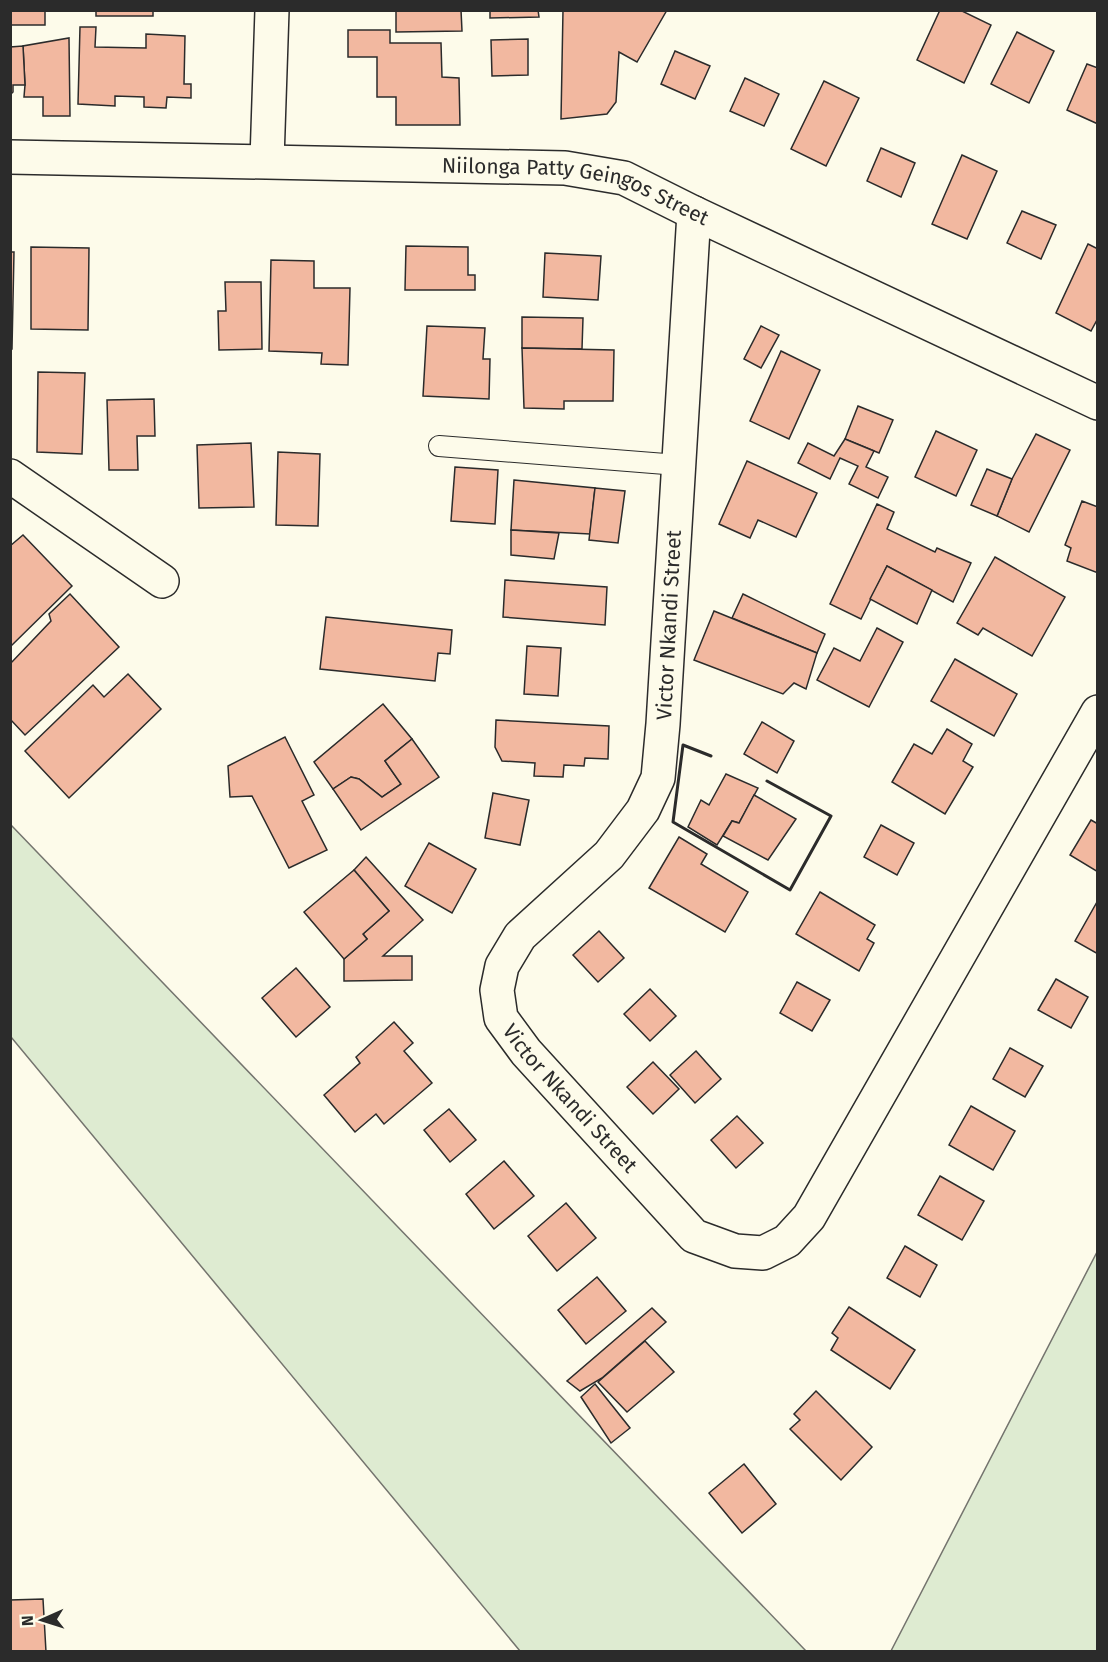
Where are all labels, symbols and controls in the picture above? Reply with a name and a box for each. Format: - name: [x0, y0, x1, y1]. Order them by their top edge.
- street label: Niilonga Patty Geingos Street: [442, 153, 713, 231]
- street label: Victor Nkandi Street: [651, 529, 687, 721]
- street label: Victor Nkandi Street: [497, 1019, 643, 1179]
- north arrow: [12, 1590, 72, 1650]
- text: N: [18, 1615, 37, 1627]

